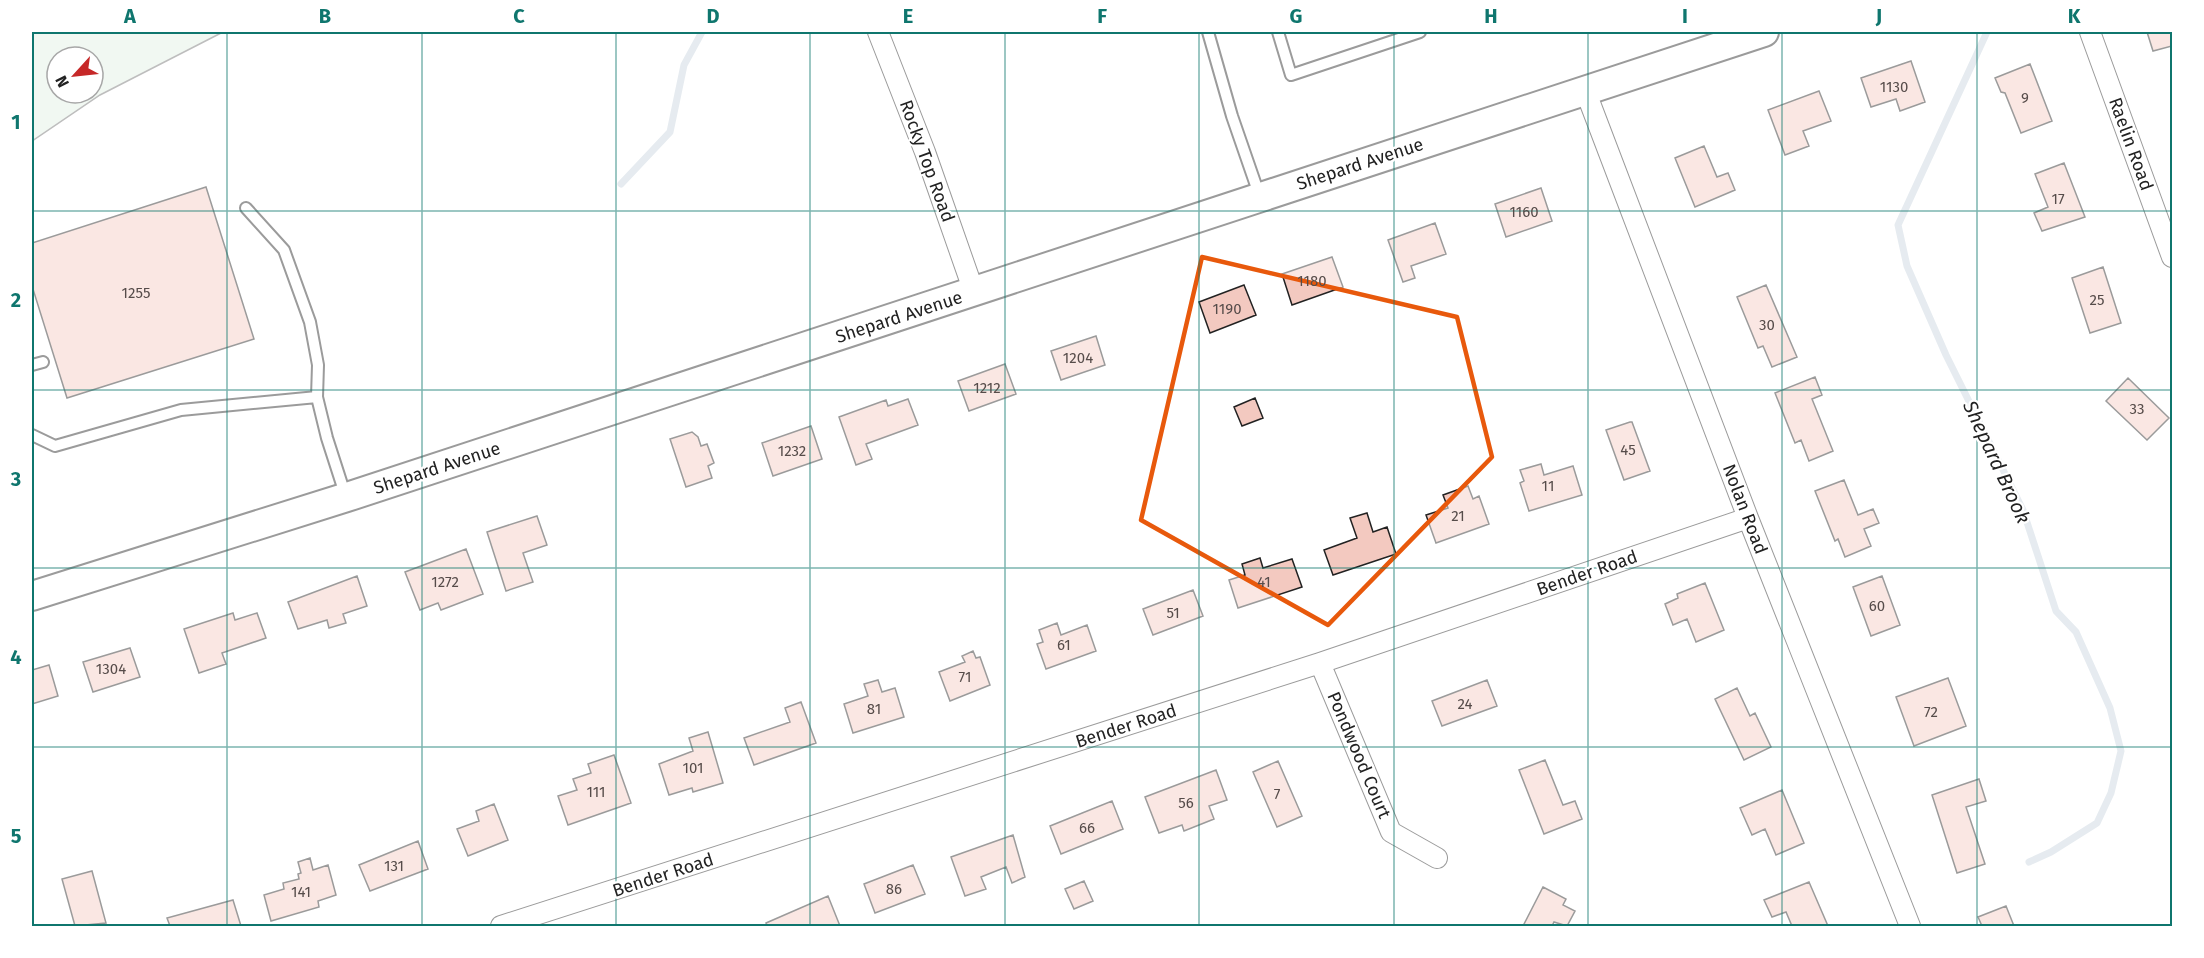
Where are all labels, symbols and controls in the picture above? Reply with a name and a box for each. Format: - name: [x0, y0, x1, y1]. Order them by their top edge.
- text: A: [123, 4, 137, 28]
- text: B: [319, 4, 331, 28]
- text: C: [513, 4, 525, 28]
- text: D: [706, 4, 720, 28]
- text: E: [903, 4, 913, 28]
- text: F: [1097, 4, 1107, 28]
- text: G: [1290, 4, 1302, 28]
- text: H: [1484, 4, 1498, 28]
- text: I: [1682, 4, 1688, 28]
- text: J: [1875, 4, 1882, 28]
- text: K: [2068, 4, 2081, 28]
- north arrow: [45, 45, 105, 105]
- text: N: [51, 73, 73, 91]
- house number: 1130: [1880, 78, 1908, 96]
- house number: 9: [2021, 89, 2029, 107]
- street label: Raelin Road: [2104, 94, 2158, 194]
- street label: Rocky Top Road: [895, 97, 959, 225]
- text: 1: [11, 110, 21, 134]
- street label: Shepard Avenue: [1294, 133, 1426, 195]
- house number: 17: [2051, 190, 2065, 208]
- house number: 1160: [1509, 203, 1539, 221]
- house number: 1180: [1297, 272, 1327, 290]
- house number: 1255: [122, 284, 150, 302]
- street label: Shepard Avenue: [833, 286, 965, 348]
- text: 2: [11, 288, 21, 312]
- house number: 25: [2090, 291, 2104, 309]
- house number: 1190: [1212, 300, 1242, 318]
- house number: 30: [1759, 316, 1775, 334]
- house number: 1204: [1063, 349, 1093, 367]
- house number: 1212: [973, 379, 1001, 397]
- water label: Shepard Brook: [1958, 396, 2036, 527]
- house number: 33: [2130, 400, 2144, 418]
- street label: Shepard Avenue: [371, 437, 503, 499]
- house number: 45: [1620, 441, 1636, 459]
- house number: 1232: [778, 442, 806, 460]
- street label: Nolan Road: [1718, 461, 1772, 557]
- text: 3: [10, 467, 21, 491]
- house number: 11: [1542, 477, 1554, 495]
- house number: 21: [1451, 507, 1465, 525]
- street label: Bender Road: [1534, 545, 1640, 601]
- house number: 1272: [431, 573, 459, 591]
- house number: 41: [1257, 573, 1271, 591]
- house number: 60: [1869, 597, 1885, 615]
- house number: 51: [1166, 604, 1180, 622]
- house number: 61: [1057, 636, 1071, 654]
- text: 4: [10, 645, 22, 669]
- house number: 1304: [96, 660, 126, 678]
- house number: 71: [959, 668, 971, 686]
- street label: Pondwood Court: [1322, 688, 1396, 822]
- house number: 24: [1457, 695, 1473, 713]
- street label: Bender Road: [1073, 699, 1179, 753]
- house number: 81: [867, 700, 881, 718]
- house number: 72: [1924, 703, 1938, 721]
- house number: 101: [683, 759, 704, 777]
- house number: 111: [586, 783, 606, 801]
- house number: 7: [1274, 785, 1281, 803]
- house number: 56: [1178, 794, 1194, 812]
- house number: 66: [1079, 819, 1095, 837]
- text: 5: [11, 824, 22, 848]
- street label: Bender Road: [610, 848, 716, 902]
- house number: 131: [384, 857, 404, 875]
- house number: 86: [886, 880, 902, 898]
- house number: 141: [291, 883, 311, 901]

